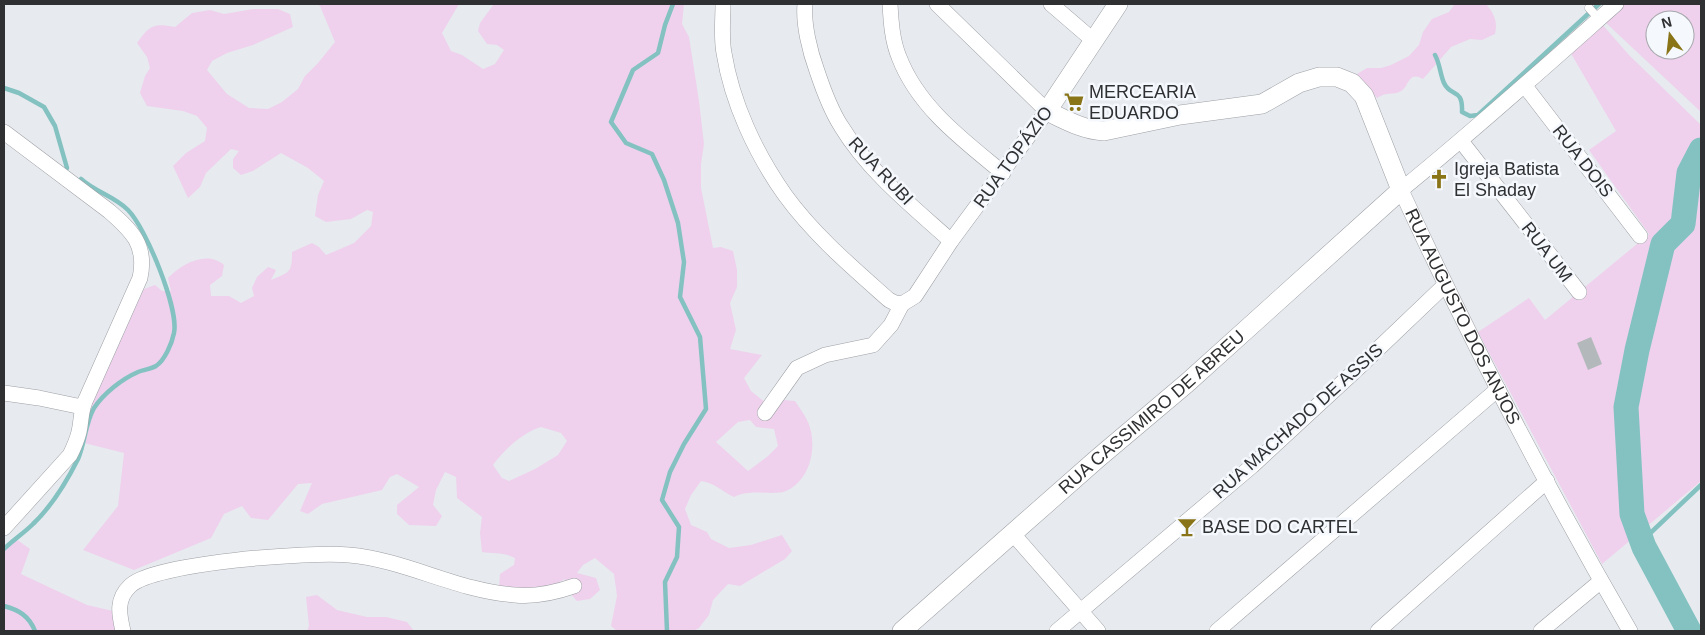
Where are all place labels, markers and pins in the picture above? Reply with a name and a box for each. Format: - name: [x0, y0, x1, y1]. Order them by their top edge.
- place label: MERCEARIA EDUARDO: [1089, 82, 1196, 123]
- supermarket icon: MERCEARIA EDUARDO: [1063, 91, 1085, 113]
- place label: Igreja Batista El Shaday: [1454, 159, 1560, 200]
- church icon: Igreja Batista El Shaday: [1428, 168, 1450, 190]
- bar icon: BASE DO CARTEL: [1176, 516, 1198, 538]
- place label: BASE DO CARTEL: [1202, 517, 1358, 537]

